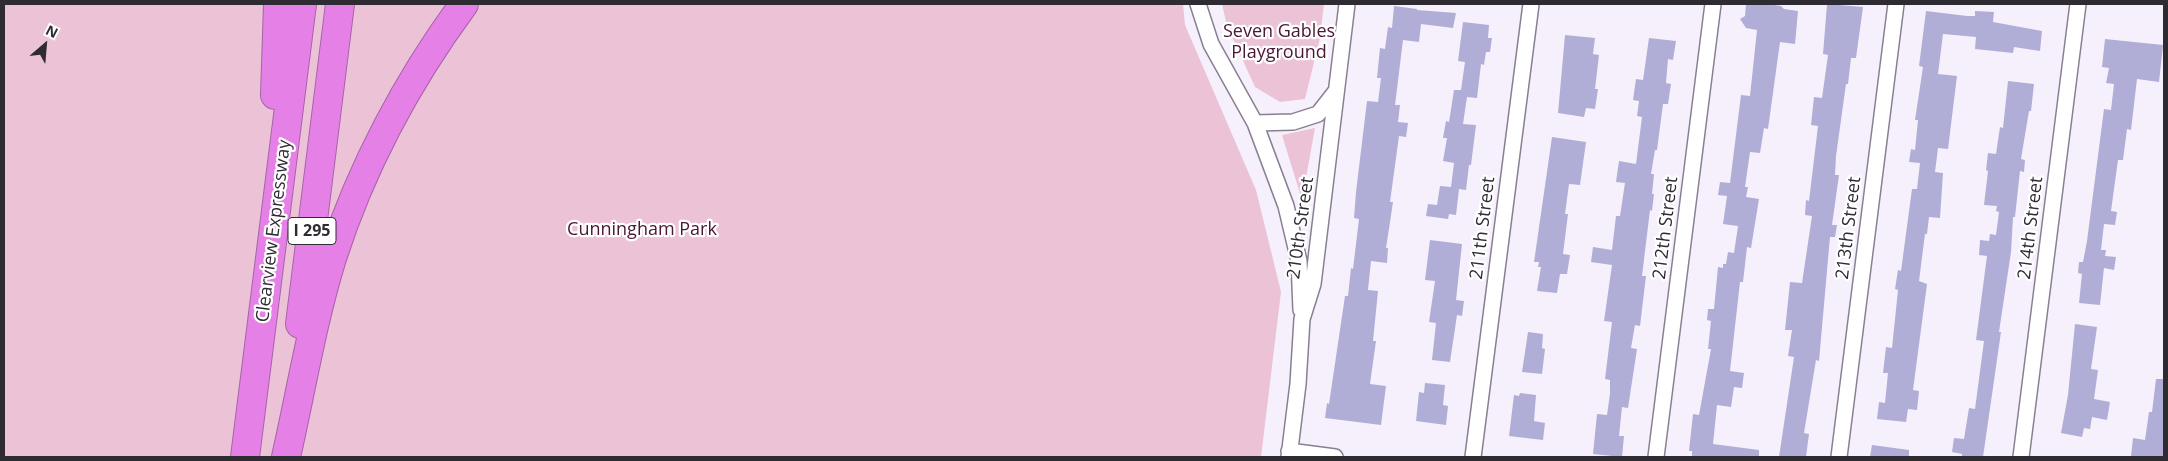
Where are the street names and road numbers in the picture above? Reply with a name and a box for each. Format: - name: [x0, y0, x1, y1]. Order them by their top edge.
- street label: Clearview Expressway: [252, 139, 296, 323]
- street label: 210th Street: [1283, 175, 1319, 281]
- street label: 211th Street: [1466, 175, 1500, 281]
- street label: 212th Street: [1649, 175, 1683, 281]
- street label: 213th Street: [1832, 175, 1866, 281]
- street label: 214th Street: [2014, 175, 2048, 281]
- road number: I 295: [288, 218, 336, 245]

